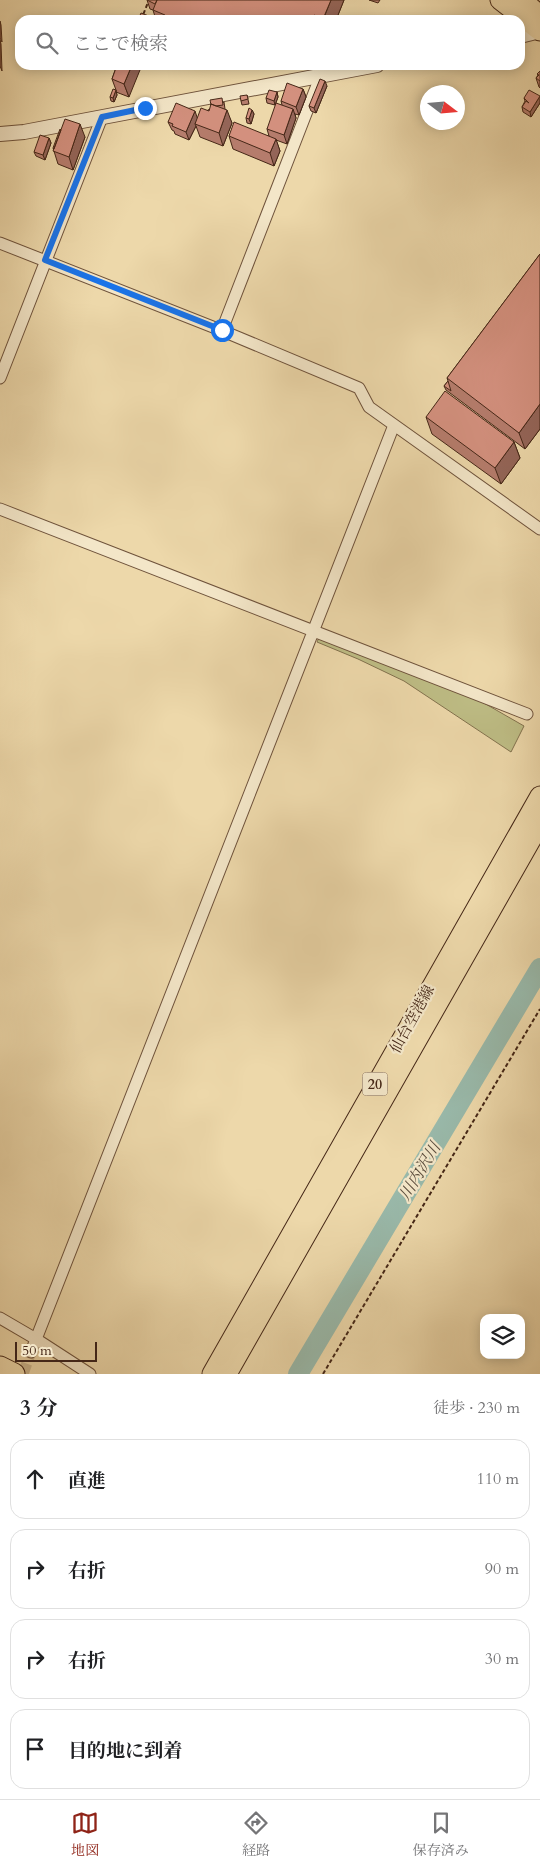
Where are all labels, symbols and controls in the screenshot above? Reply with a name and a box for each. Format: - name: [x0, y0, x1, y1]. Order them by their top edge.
- search box: [15, 15, 525, 70]
- icon: search: [33, 29, 61, 57]
- text: ここで検索: [73, 31, 168, 57]
- north arrow: [420, 85, 465, 130]
- route end: [134, 97, 157, 120]
- route start: [211, 319, 234, 342]
- street label: 仙台空港線: [385, 981, 439, 1057]
- road number: 20: [362, 1072, 388, 1096]
- water label: 川内沢川: [394, 1137, 447, 1205]
- map controls: [480, 1314, 525, 1359]
- button: layers: [480, 1314, 525, 1359]
- scale bar: [15, 1339, 98, 1362]
- text: 50 m: [22, 1341, 52, 1360]
- text: 3 分: [20, 1394, 57, 1423]
- text: 徒歩 · 230 m: [433, 1397, 520, 1419]
- icon: ahead: [21, 1465, 49, 1493]
- text: 直進: [68, 1468, 106, 1494]
- text: 110 m: [477, 1468, 519, 1490]
- icon: right: [21, 1555, 49, 1583]
- text: 右折: [68, 1558, 106, 1584]
- text: 90 m: [485, 1558, 519, 1580]
- icon: right: [21, 1645, 49, 1673]
- text: 右折: [68, 1648, 106, 1674]
- text: 30 m: [485, 1648, 519, 1670]
- icon: arrive: [21, 1735, 49, 1763]
- text: 目的地に到着: [68, 1738, 182, 1764]
- tab: 地図: [71, 1809, 99, 1860]
- tab: 経路: [242, 1809, 270, 1860]
- tab: 保存済み: [413, 1809, 469, 1860]

